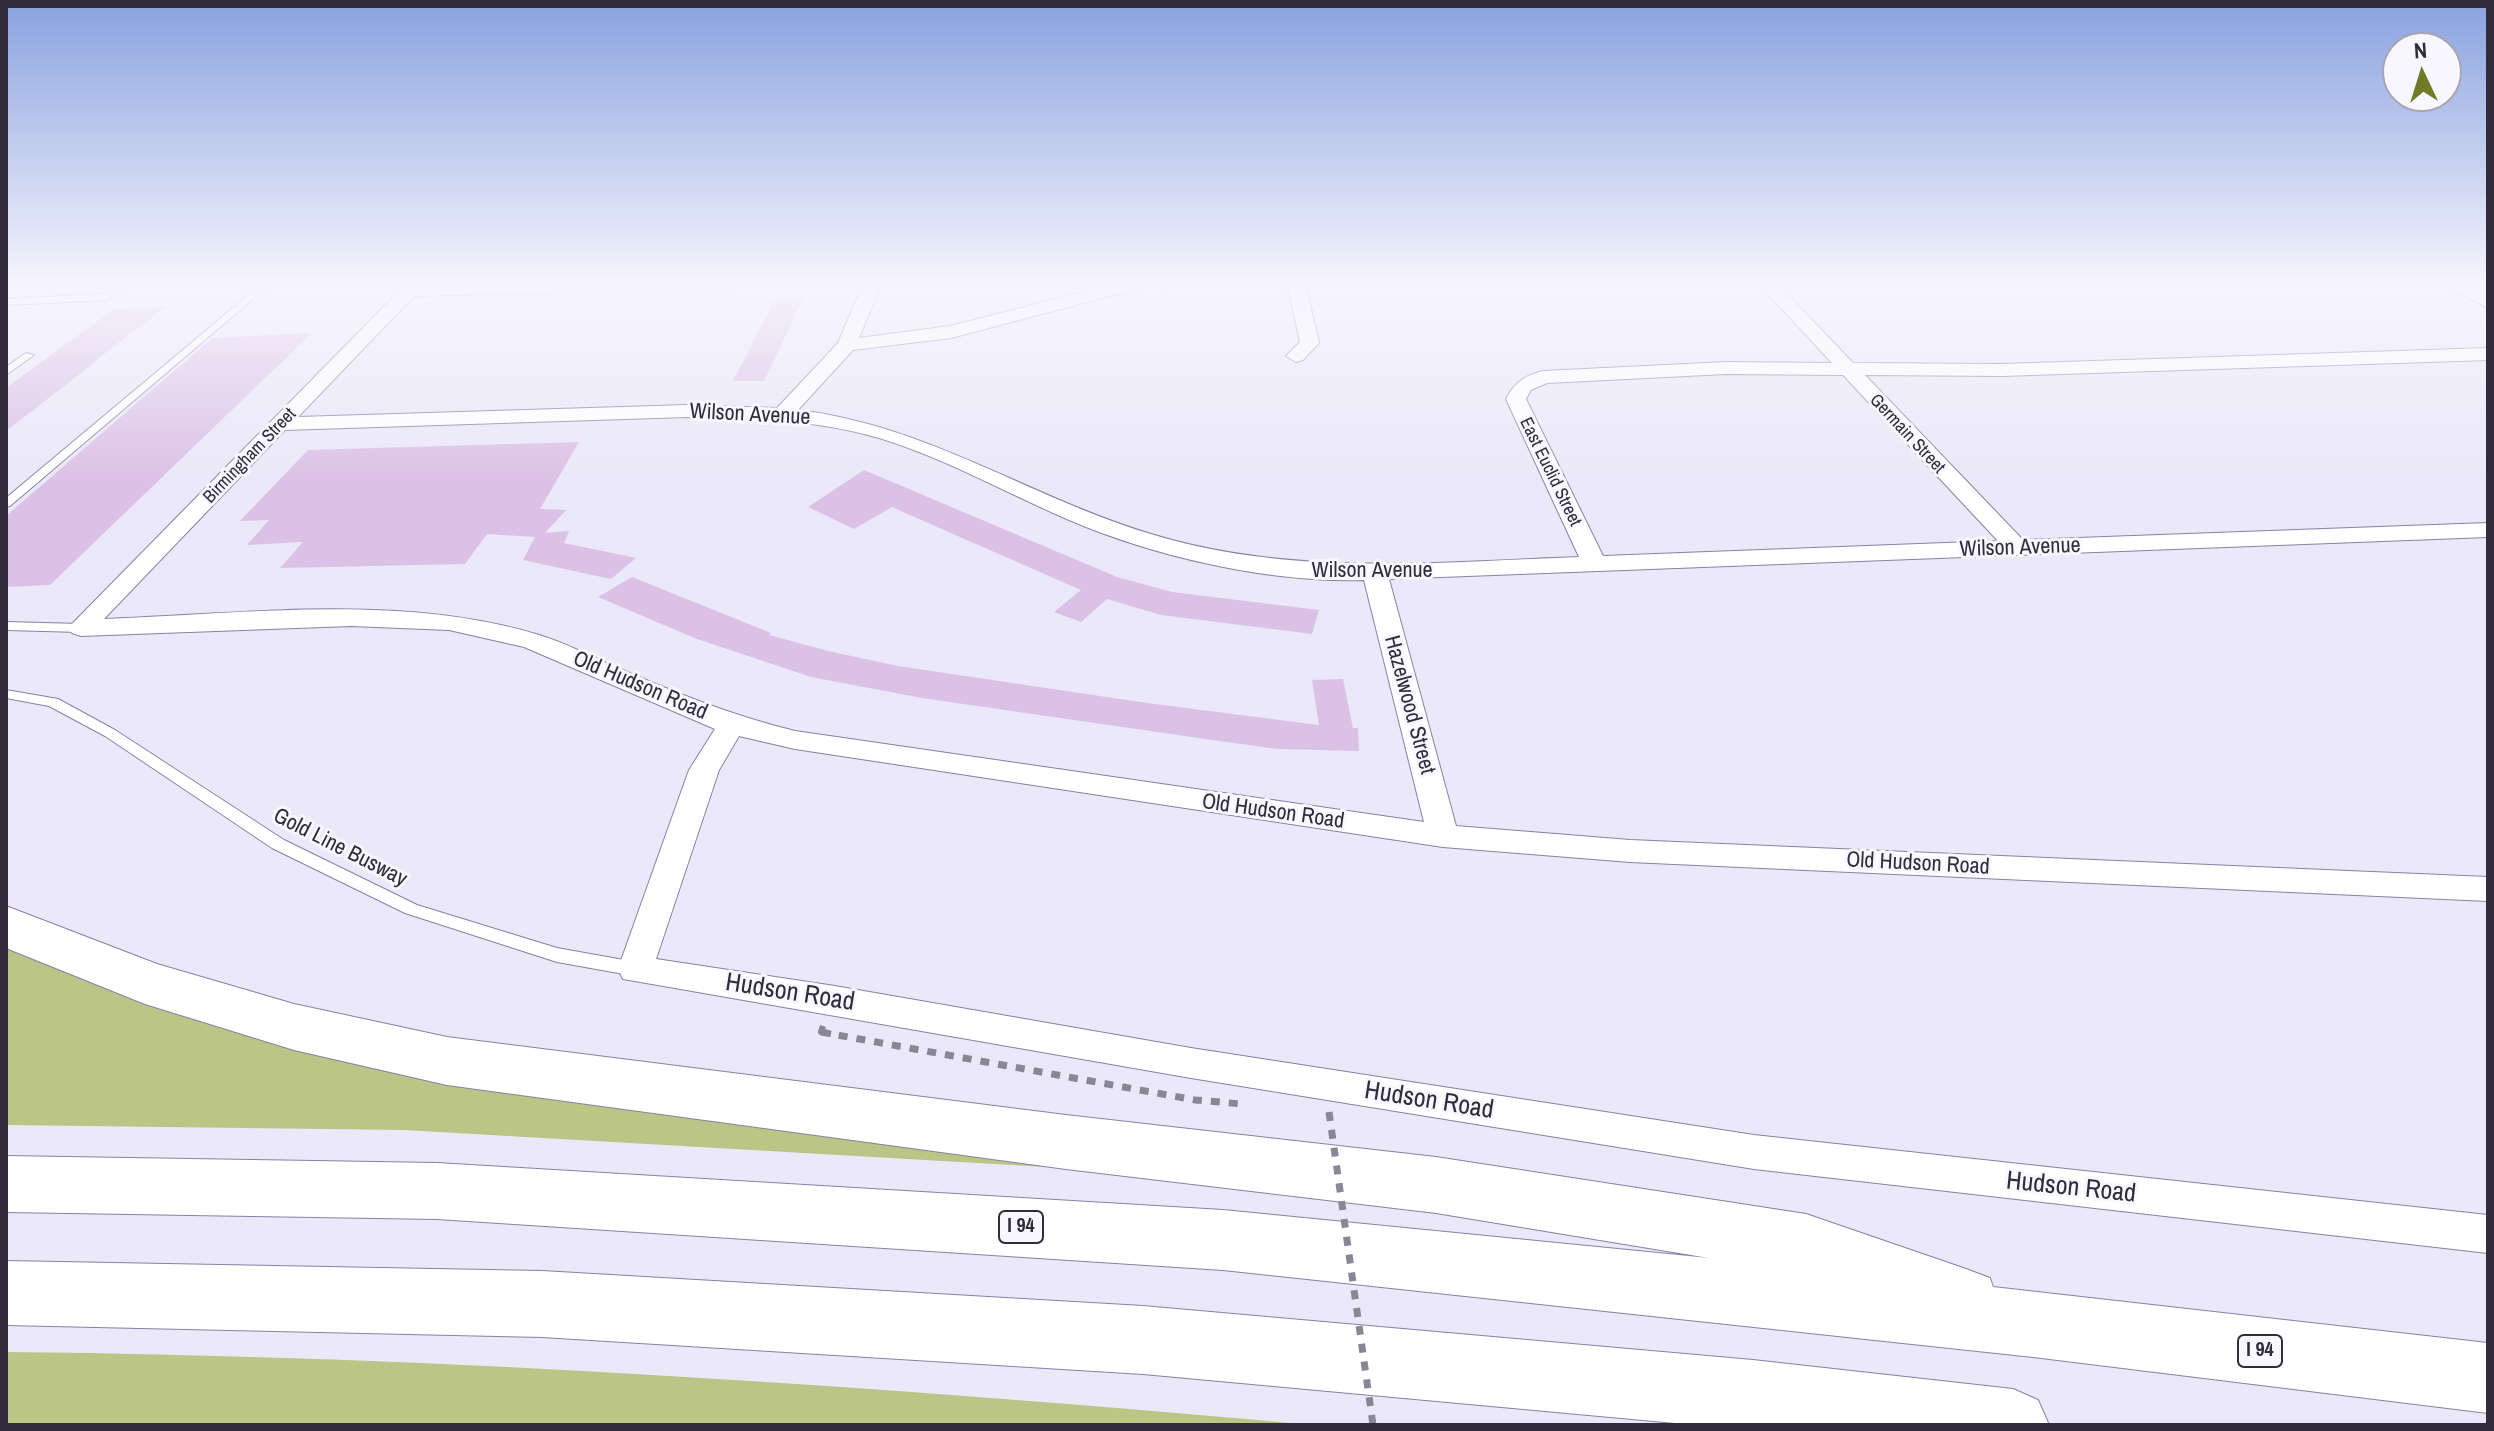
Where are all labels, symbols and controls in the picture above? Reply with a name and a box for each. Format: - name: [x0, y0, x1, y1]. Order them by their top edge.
- north arrow: [2382, 32, 2462, 112]
- text: N: [2413, 35, 2428, 65]
- street label: Germain Street: [1865, 390, 1949, 478]
- street label: Wilson Avenue: [689, 399, 811, 431]
- street label: Birmingham Street: [199, 404, 301, 508]
- street label: East Euclid Street: [1514, 414, 1586, 530]
- street label: Wilson Avenue: [1959, 533, 2081, 563]
- street label: Wilson Avenue: [1311, 558, 1433, 584]
- street label: Hazelwood Street: [1378, 633, 1440, 777]
- street label: Old Hudson Road: [569, 646, 711, 726]
- street label: Old Hudson Road: [1200, 789, 1346, 835]
- street label: Gold Line Busway: [269, 803, 411, 893]
- street label: Old Hudson Road: [1846, 847, 1990, 881]
- street label: Hudson Road: [723, 967, 857, 1019]
- street label: Hudson Road: [1362, 1075, 1496, 1127]
- street label: Hudson Road: [2005, 1166, 2137, 1210]
- road number: I 94: [999, 1211, 1043, 1243]
- road number: I 94: [2238, 1335, 2282, 1367]

